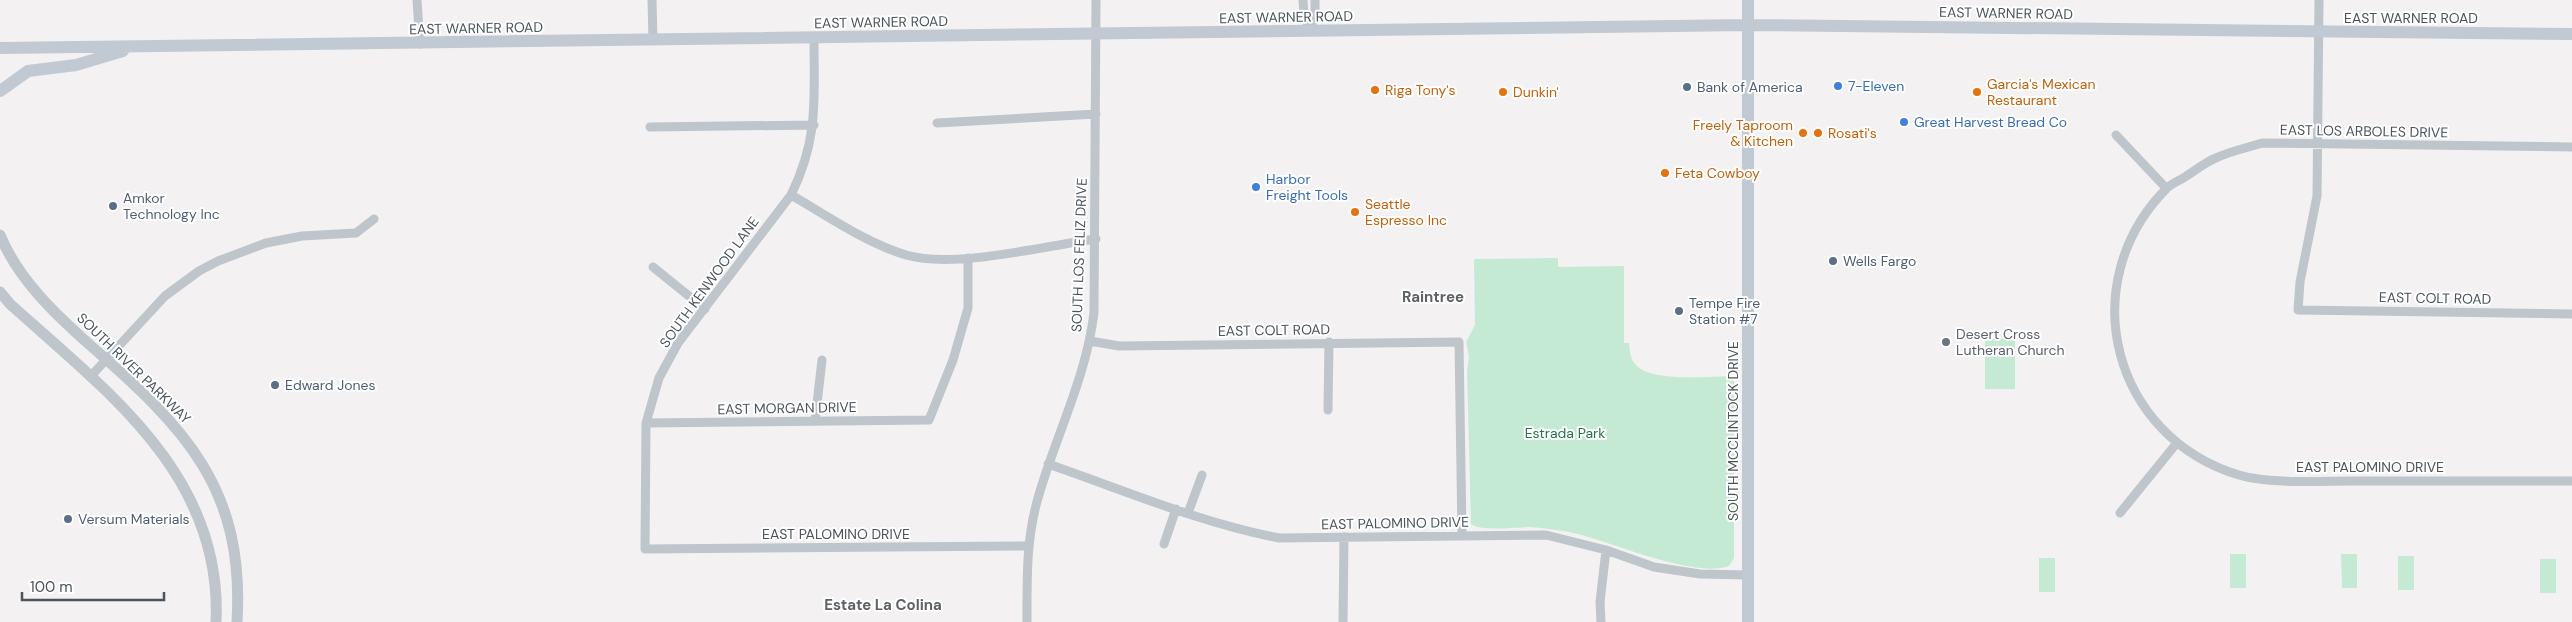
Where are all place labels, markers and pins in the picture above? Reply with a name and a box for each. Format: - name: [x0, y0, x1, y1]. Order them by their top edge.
- place label: Garcia's Mexican Restaurant: [1987, 75, 2095, 109]
- place label: 7-Eleven: [1848, 77, 1904, 95]
- place label: Bank of America: [1697, 78, 1803, 96]
- marker: 7-Eleven: [1832, 80, 1844, 92]
- place label: Riga Tony's: [1385, 81, 1456, 99]
- marker: Bank of America: [1681, 81, 1693, 93]
- place label: Dunkin': [1513, 83, 1559, 101]
- marker: Riga Tony's: [1369, 84, 1381, 96]
- marker: Dunkin': [1497, 86, 1509, 98]
- marker: Garcia's Mexican Restaurant: [1971, 86, 1983, 98]
- place label: Great Harvest Bread Co: [1914, 113, 2067, 131]
- place label: Freely Taproom & Kitchen: [1693, 116, 1793, 150]
- marker: Great Harvest Bread Co: [1898, 116, 1910, 128]
- place label: Rosati's: [1828, 124, 1877, 142]
- marker: Freely Taproom & Kitchen: [1797, 127, 1809, 139]
- marker: Rosati's: [1812, 127, 1824, 139]
- place label: Feta Cowboy: [1675, 164, 1760, 182]
- marker: Feta Cowboy: [1659, 167, 1671, 179]
- place label: Harbor Freight Tools: [1266, 170, 1348, 204]
- marker: Harbor Freight Tools: [1250, 181, 1262, 193]
- place label: Amkor Technology Inc: [123, 189, 220, 223]
- place label: Seattle Espresso Inc: [1365, 195, 1447, 229]
- marker: Amkor Technology Inc: [107, 200, 119, 212]
- marker: Seattle Espresso Inc: [1349, 206, 1361, 218]
- place label: Wells Fargo: [1843, 252, 1916, 270]
- marker: Wells Fargo: [1827, 255, 1839, 267]
- place label: Tempe Fire Station #7: [1689, 294, 1760, 328]
- marker: Tempe Fire Station #7: [1673, 305, 1685, 317]
- place label: Desert Cross Lutheran Church: [1956, 325, 2065, 359]
- marker: Desert Cross Lutheran Church: [1940, 336, 1952, 348]
- place label: Edward Jones: [285, 376, 375, 394]
- marker: Edward Jones: [269, 379, 281, 391]
- place label: Versum Materials: [78, 510, 190, 528]
- marker: Versum Materials: [62, 513, 74, 525]

